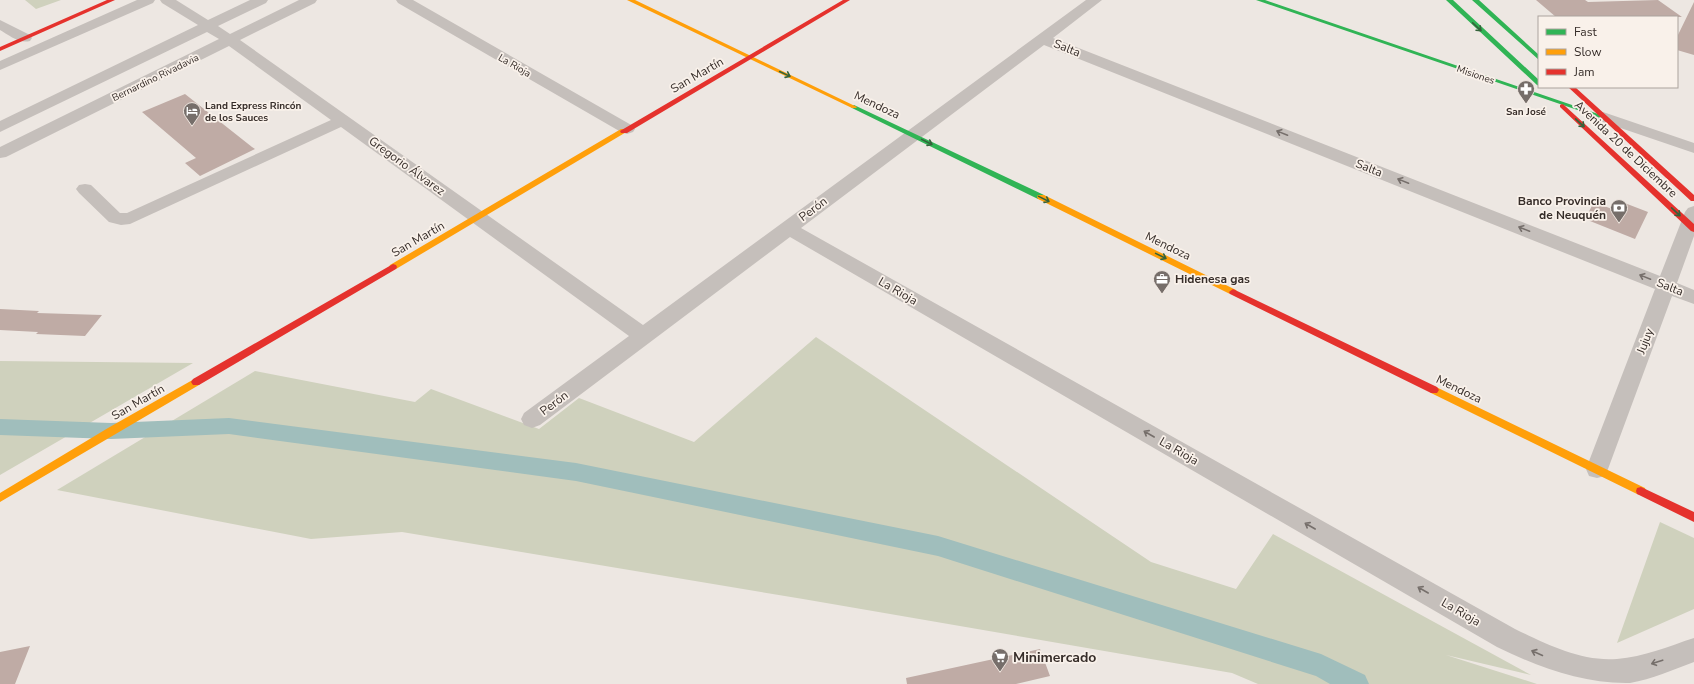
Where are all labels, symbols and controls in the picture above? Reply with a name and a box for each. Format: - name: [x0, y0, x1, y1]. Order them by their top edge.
- legend: [1538, 16, 1678, 88]
- one-way arrow: [1472, 22, 1482, 31]
- text: Fast: [1574, 24, 1597, 40]
- street label: Salta: [1051, 35, 1083, 61]
- text: Slow: [1574, 44, 1602, 60]
- street label: Bernardino Rivadavia: [110, 51, 201, 105]
- street label: La Rioja: [496, 51, 533, 81]
- street label: San Martín: [668, 53, 726, 97]
- street label: Misiones: [1455, 62, 1497, 88]
- text: Jam: [1573, 64, 1595, 80]
- one-way arrow: [778, 71, 790, 78]
- pharmacy icon: San José: [1516, 79, 1536, 104]
- street label: Mendoza: [851, 87, 903, 123]
- street label: Avenida 20 de Diciembre: [1571, 97, 1681, 201]
- place label: Land Express Rincón de los Sauces: [205, 99, 301, 125]
- hotel icon: Land Express Rincón de los Sauces: [182, 101, 202, 126]
- place label: San José: [1506, 105, 1547, 119]
- one-way arrow: [1575, 118, 1585, 127]
- one-way arrow: [1277, 129, 1289, 137]
- street label: Gregorio Álvarez: [366, 133, 449, 199]
- one-way arrow: [921, 139, 933, 146]
- street label: Salta: [1353, 155, 1385, 181]
- one-way arrow: [1398, 177, 1410, 185]
- street label: Perón: [796, 193, 830, 225]
- place label: Banco Provincia de Neuquén: [1518, 193, 1606, 223]
- one-way arrow: [1038, 196, 1050, 203]
- bank icon: Banco Provincia de Neuquén: [1609, 198, 1629, 223]
- one-way arrow: [1670, 207, 1680, 216]
- street label: San Martín: [389, 217, 447, 261]
- one-way arrow: [1518, 225, 1530, 233]
- street label: Mendoza: [1143, 228, 1193, 264]
- one-way arrow: [1155, 253, 1167, 260]
- office icon: Hidenesa gas: [1152, 269, 1172, 294]
- place label: Hidenesa gas: [1175, 271, 1250, 287]
- street label: La Rioja: [876, 273, 920, 309]
- one-way arrow: [1639, 273, 1651, 281]
- street label: Salta: [1654, 274, 1686, 300]
- street label: Jujuy: [1632, 325, 1657, 357]
- street label: Mendoza: [1434, 371, 1484, 407]
- street label: San Martín: [109, 380, 167, 424]
- street label: Perón: [537, 387, 571, 419]
- one-way arrow: [1143, 429, 1155, 437]
- street label: La Rioja: [1157, 433, 1201, 469]
- one-way arrow: [1305, 521, 1317, 529]
- one-way arrow: [1417, 586, 1429, 594]
- street label: La Rioja: [1439, 594, 1483, 630]
- supermarket icon: Minimercado: [990, 647, 1010, 672]
- place label: Minimercado: [1013, 648, 1096, 667]
- one-way arrow: [1532, 648, 1544, 656]
- one-way arrow: [1651, 659, 1664, 666]

